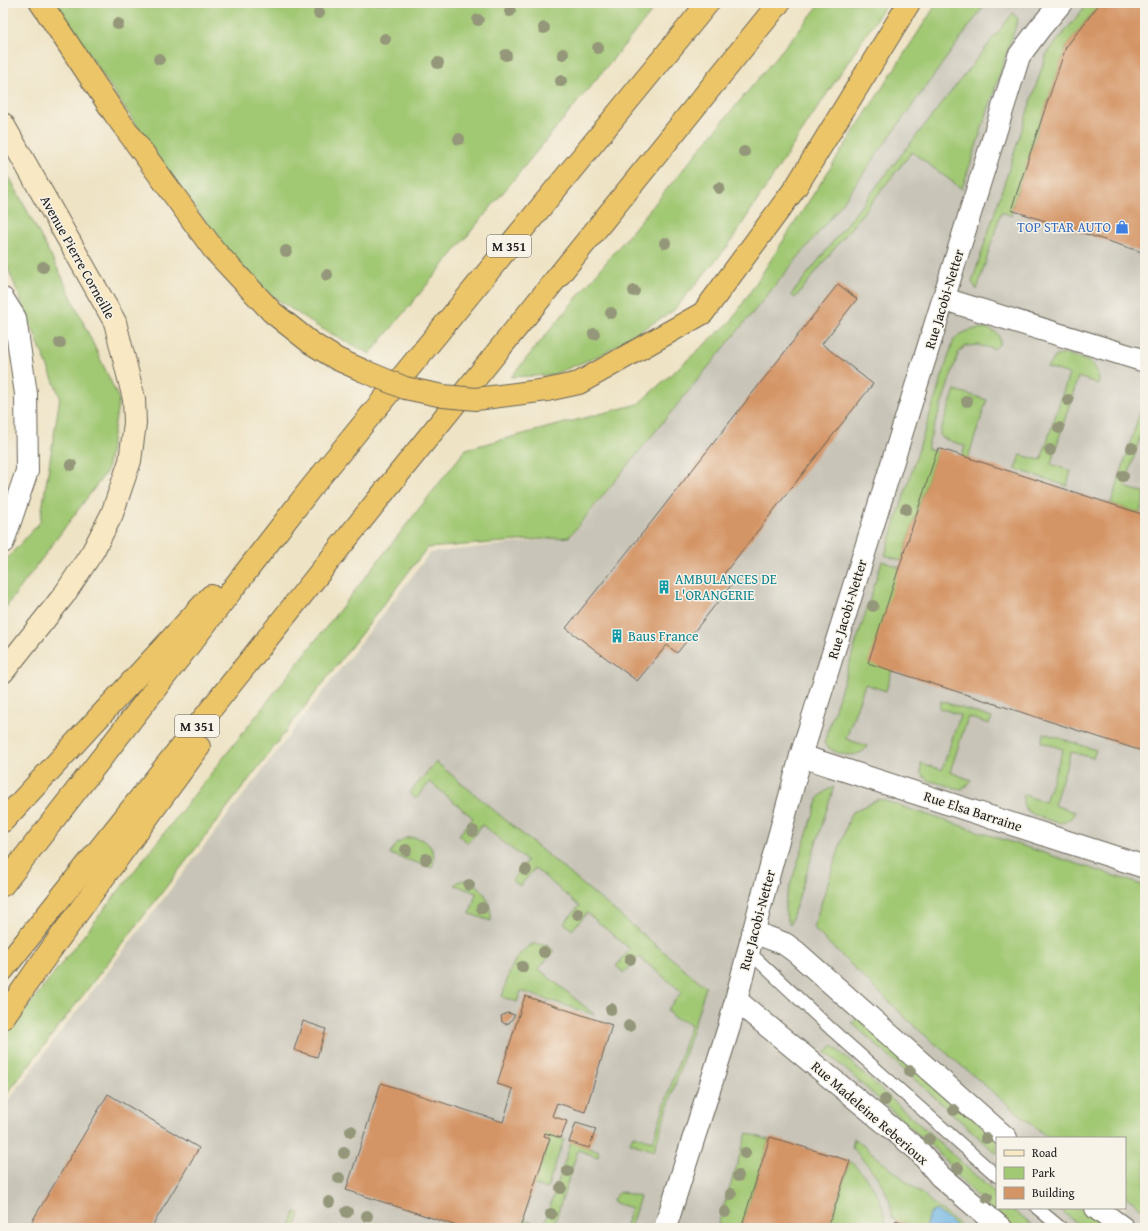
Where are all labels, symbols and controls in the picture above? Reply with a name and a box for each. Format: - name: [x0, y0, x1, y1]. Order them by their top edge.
- street label: Avenue Pierre Corneille: [36, 192, 121, 323]
- place label: TOP STAR AUTO: [1017, 217, 1111, 237]
- shop icon: TOP STAR AUTO: [1114, 219, 1130, 235]
- road number: M 351: [487, 235, 531, 257]
- street label: Rue Jacobi-Netter: [919, 246, 969, 351]
- street label: Rue Jacobi-Netter: [822, 556, 872, 661]
- place label: AMBULANCES DE L'ORANGERIE: [675, 569, 777, 605]
- building icon: AMBULANCES DE L'ORANGERIE: [656, 579, 672, 595]
- place label: Baus France: [628, 626, 699, 646]
- building icon: Baus France: [609, 628, 625, 644]
- road number: M 351: [175, 715, 219, 737]
- street label: Rue Elsa Barraine: [921, 786, 1025, 836]
- street label: Rue Jacobi-Netter: [734, 867, 780, 973]
- street label: Rue Madeleine Reberioux: [807, 1056, 934, 1170]
- legend: [996, 1137, 1126, 1209]
- text: Road: [1032, 1144, 1058, 1161]
- text: Park: [1032, 1164, 1056, 1181]
- text: Building: [1032, 1184, 1075, 1201]

